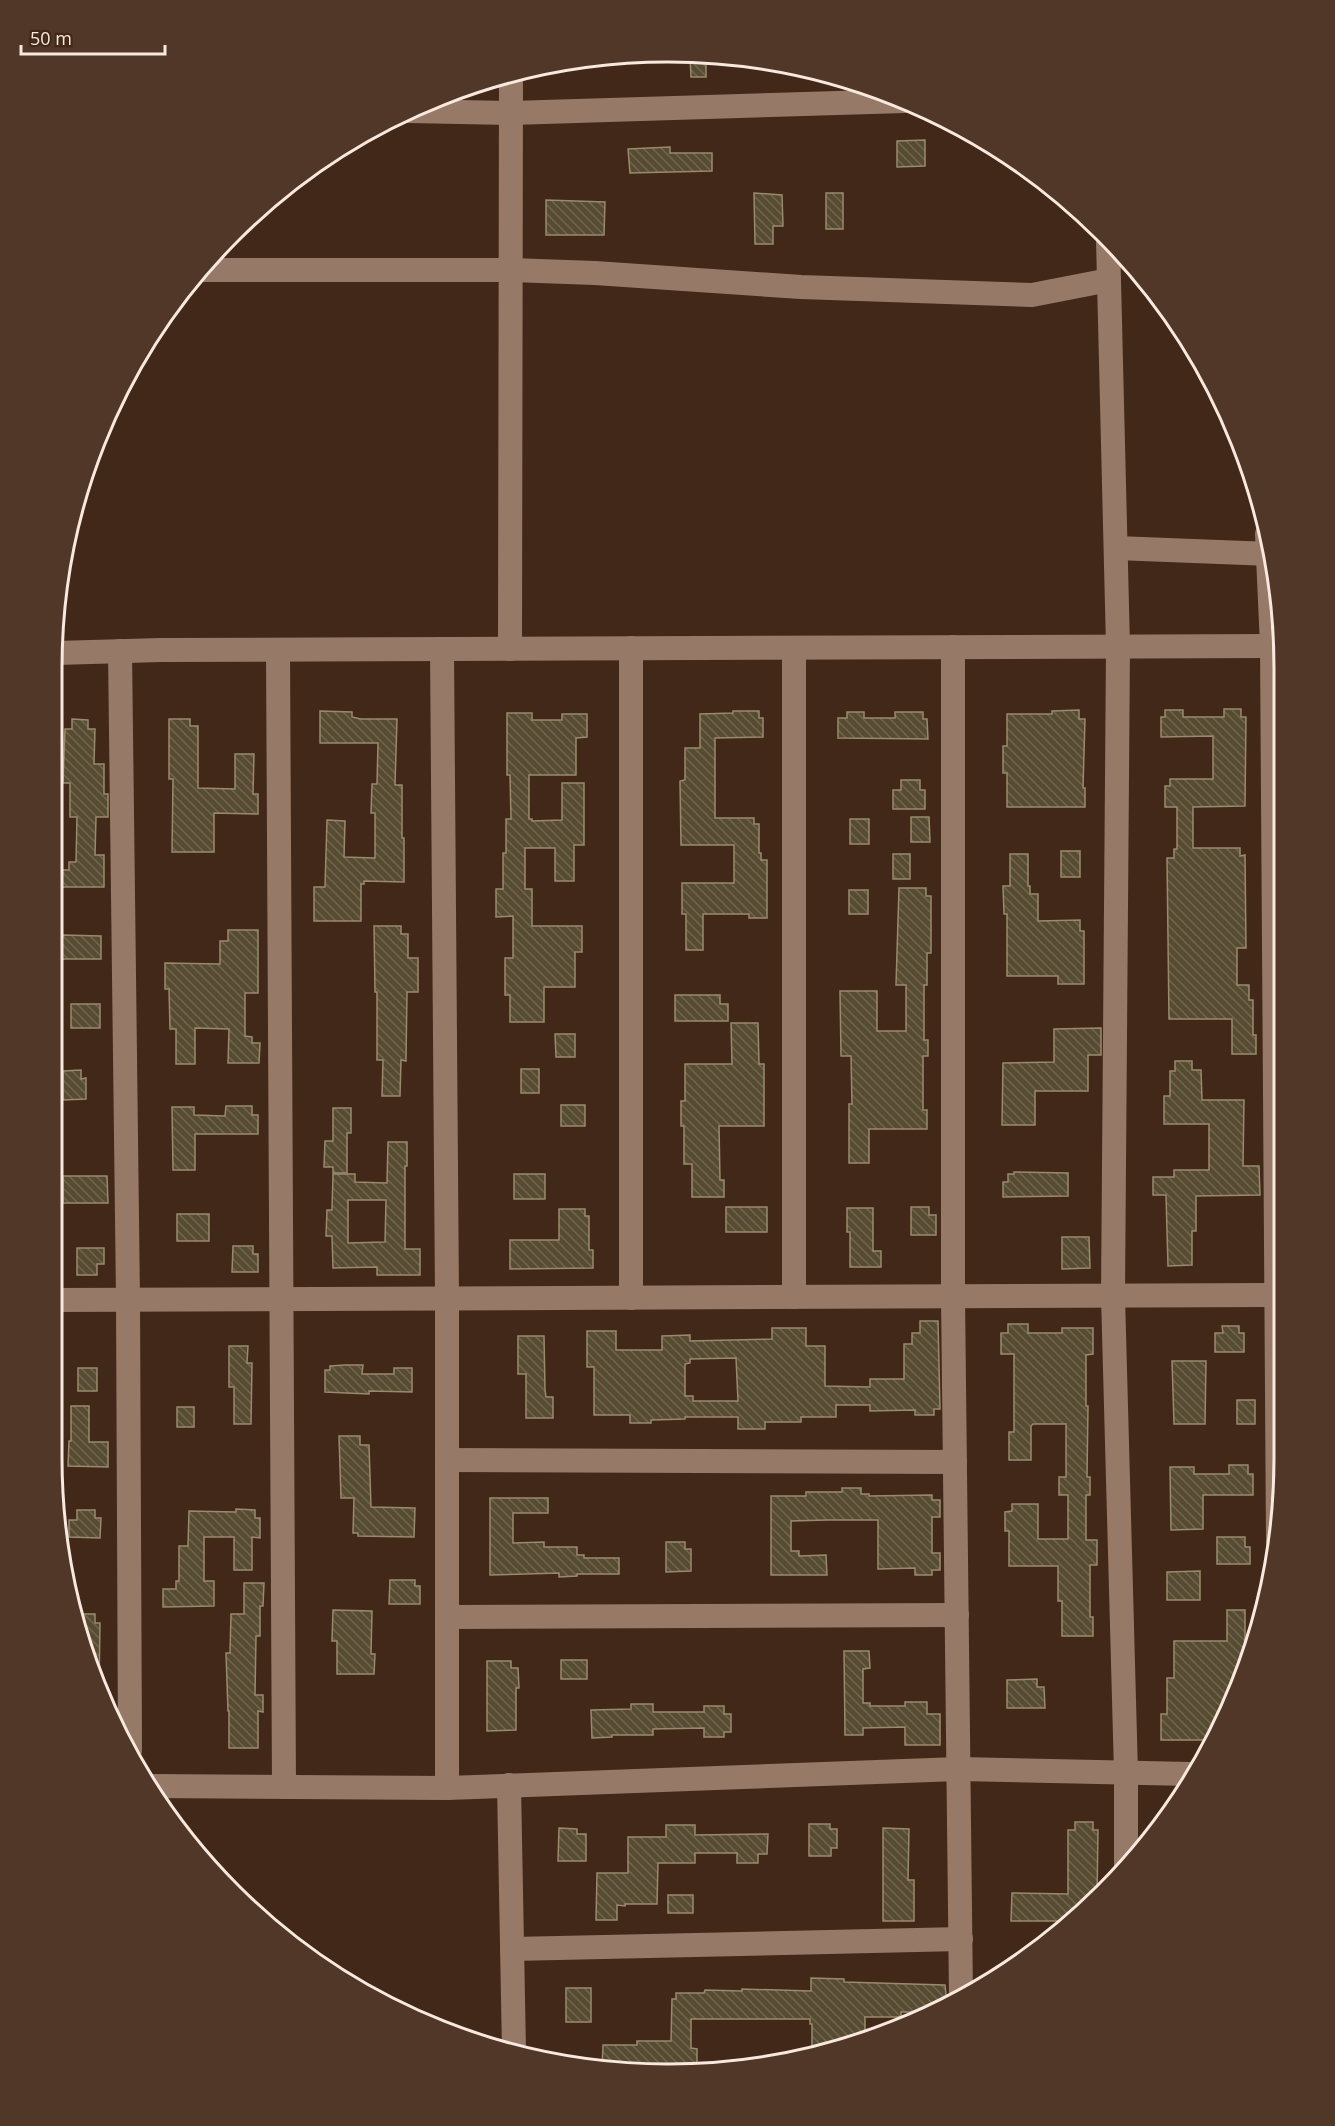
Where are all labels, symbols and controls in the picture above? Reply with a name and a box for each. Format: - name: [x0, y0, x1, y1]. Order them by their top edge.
- scale bar: [21, 18, 165, 56]
- text: 50 m: [30, 26, 72, 50]

